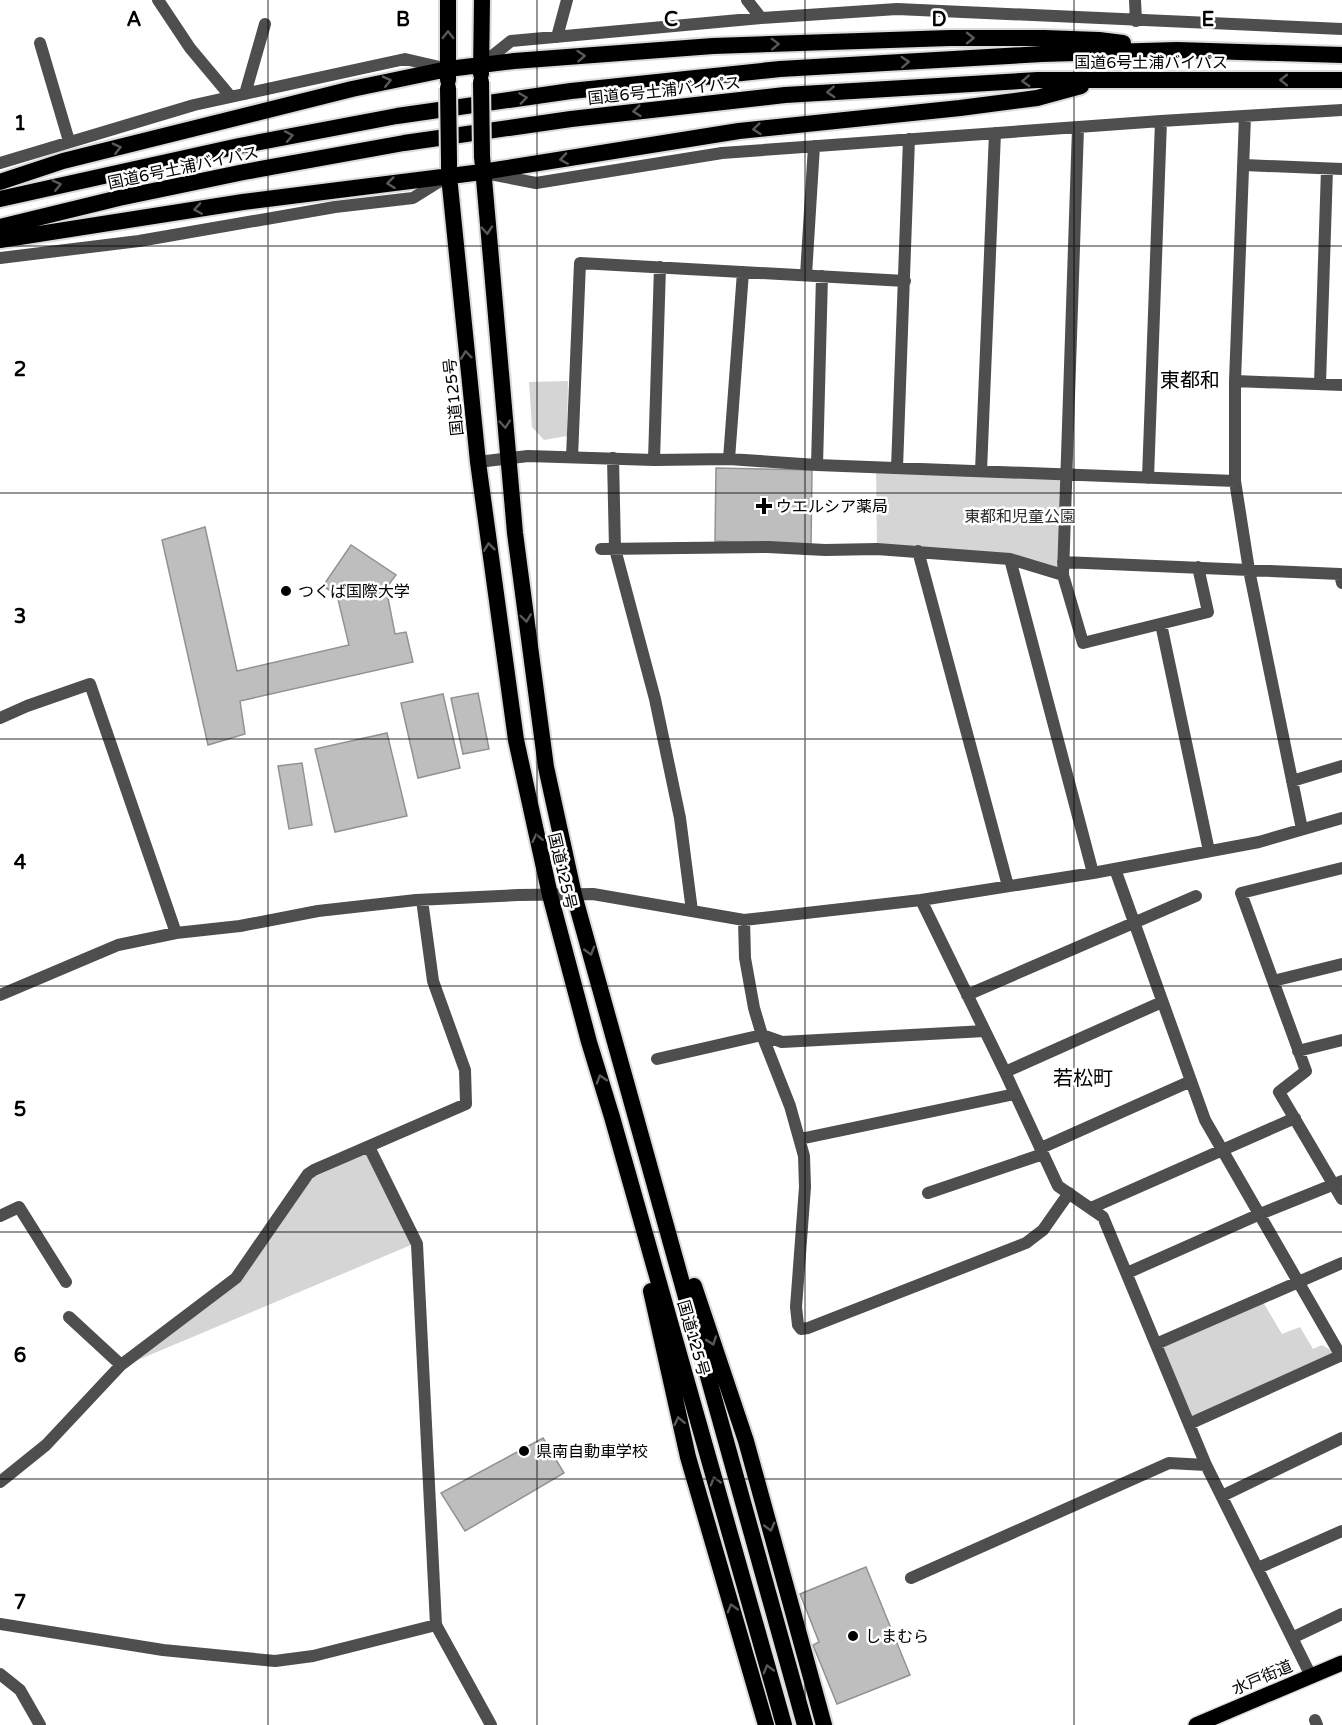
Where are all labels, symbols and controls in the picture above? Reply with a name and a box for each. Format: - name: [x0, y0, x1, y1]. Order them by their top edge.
- text: A: [127, 8, 142, 32]
- text: B: [396, 8, 410, 32]
- text: C: [664, 8, 678, 32]
- text: D: [931, 8, 947, 32]
- text: E: [1202, 8, 1215, 32]
- one-way arrow: [442, 30, 454, 39]
- one-way arrow: [966, 32, 975, 44]
- one-way arrow: [771, 38, 780, 51]
- one-way arrow: [576, 50, 585, 63]
- street label: 国道6号土浦バイパス: [1074, 53, 1228, 73]
- one-way arrow: [900, 55, 909, 68]
- street label: 国道6号土浦バイパス: [587, 73, 742, 109]
- one-way arrow: [1021, 74, 1030, 87]
- one-way arrow: [1279, 74, 1288, 86]
- one-way arrow: [382, 75, 392, 88]
- one-way arrow: [826, 86, 835, 99]
- one-way arrow: [518, 93, 527, 105]
- one-way arrow: [632, 105, 641, 117]
- text: 1: [14, 112, 26, 136]
- one-way arrow: [752, 122, 761, 135]
- one-way arrow: [283, 130, 293, 143]
- street label: 国道6号土浦バイパス: [106, 142, 260, 194]
- one-way arrow: [111, 142, 121, 155]
- one-way arrow: [560, 152, 569, 164]
- one-way arrow: [386, 177, 395, 189]
- one-way arrow: [52, 180, 62, 193]
- one-way arrow: [193, 202, 203, 215]
- one-way arrow: [480, 226, 493, 235]
- one-way arrow: [460, 350, 473, 359]
- street label: 国道125号: [440, 357, 468, 437]
- text: 2: [14, 358, 26, 382]
- district label: 東都和: [1160, 369, 1220, 393]
- one-way arrow: [498, 420, 511, 429]
- place label: ウエルシア薬局: [776, 497, 888, 517]
- marker: ウエルシア薬局: [757, 499, 771, 513]
- park label: 東都和児童公園: [964, 507, 1076, 527]
- one-way arrow: [483, 543, 496, 552]
- place label: つくば国際大学: [298, 582, 410, 602]
- marker: つくば国際大学: [279, 584, 293, 598]
- text: 3: [14, 605, 26, 629]
- one-way arrow: [519, 614, 532, 623]
- street label: 国道125号: [543, 831, 581, 912]
- one-way arrow: [531, 833, 544, 843]
- text: 4: [14, 851, 27, 875]
- one-way arrow: [583, 945, 595, 956]
- district label: 若松町: [1053, 1067, 1113, 1091]
- one-way arrow: [595, 1074, 608, 1085]
- text: 5: [14, 1098, 26, 1122]
- street label: 国道125号: [673, 1298, 713, 1379]
- one-way arrow: [705, 1335, 718, 1346]
- text: 6: [14, 1344, 26, 1368]
- one-way arrow: [674, 1416, 687, 1426]
- place label: 県南自動車学校: [536, 1442, 648, 1462]
- marker: 県南自動車学校: [517, 1444, 531, 1458]
- one-way arrow: [710, 1476, 722, 1487]
- one-way arrow: [763, 1521, 775, 1532]
- text: 7: [14, 1591, 26, 1615]
- one-way arrow: [727, 1603, 739, 1614]
- place label: しまむら: [865, 1627, 929, 1647]
- marker: しまむら: [846, 1629, 860, 1643]
- street label: 水戸街道: [1229, 1656, 1296, 1700]
- one-way arrow: [763, 1664, 776, 1674]

